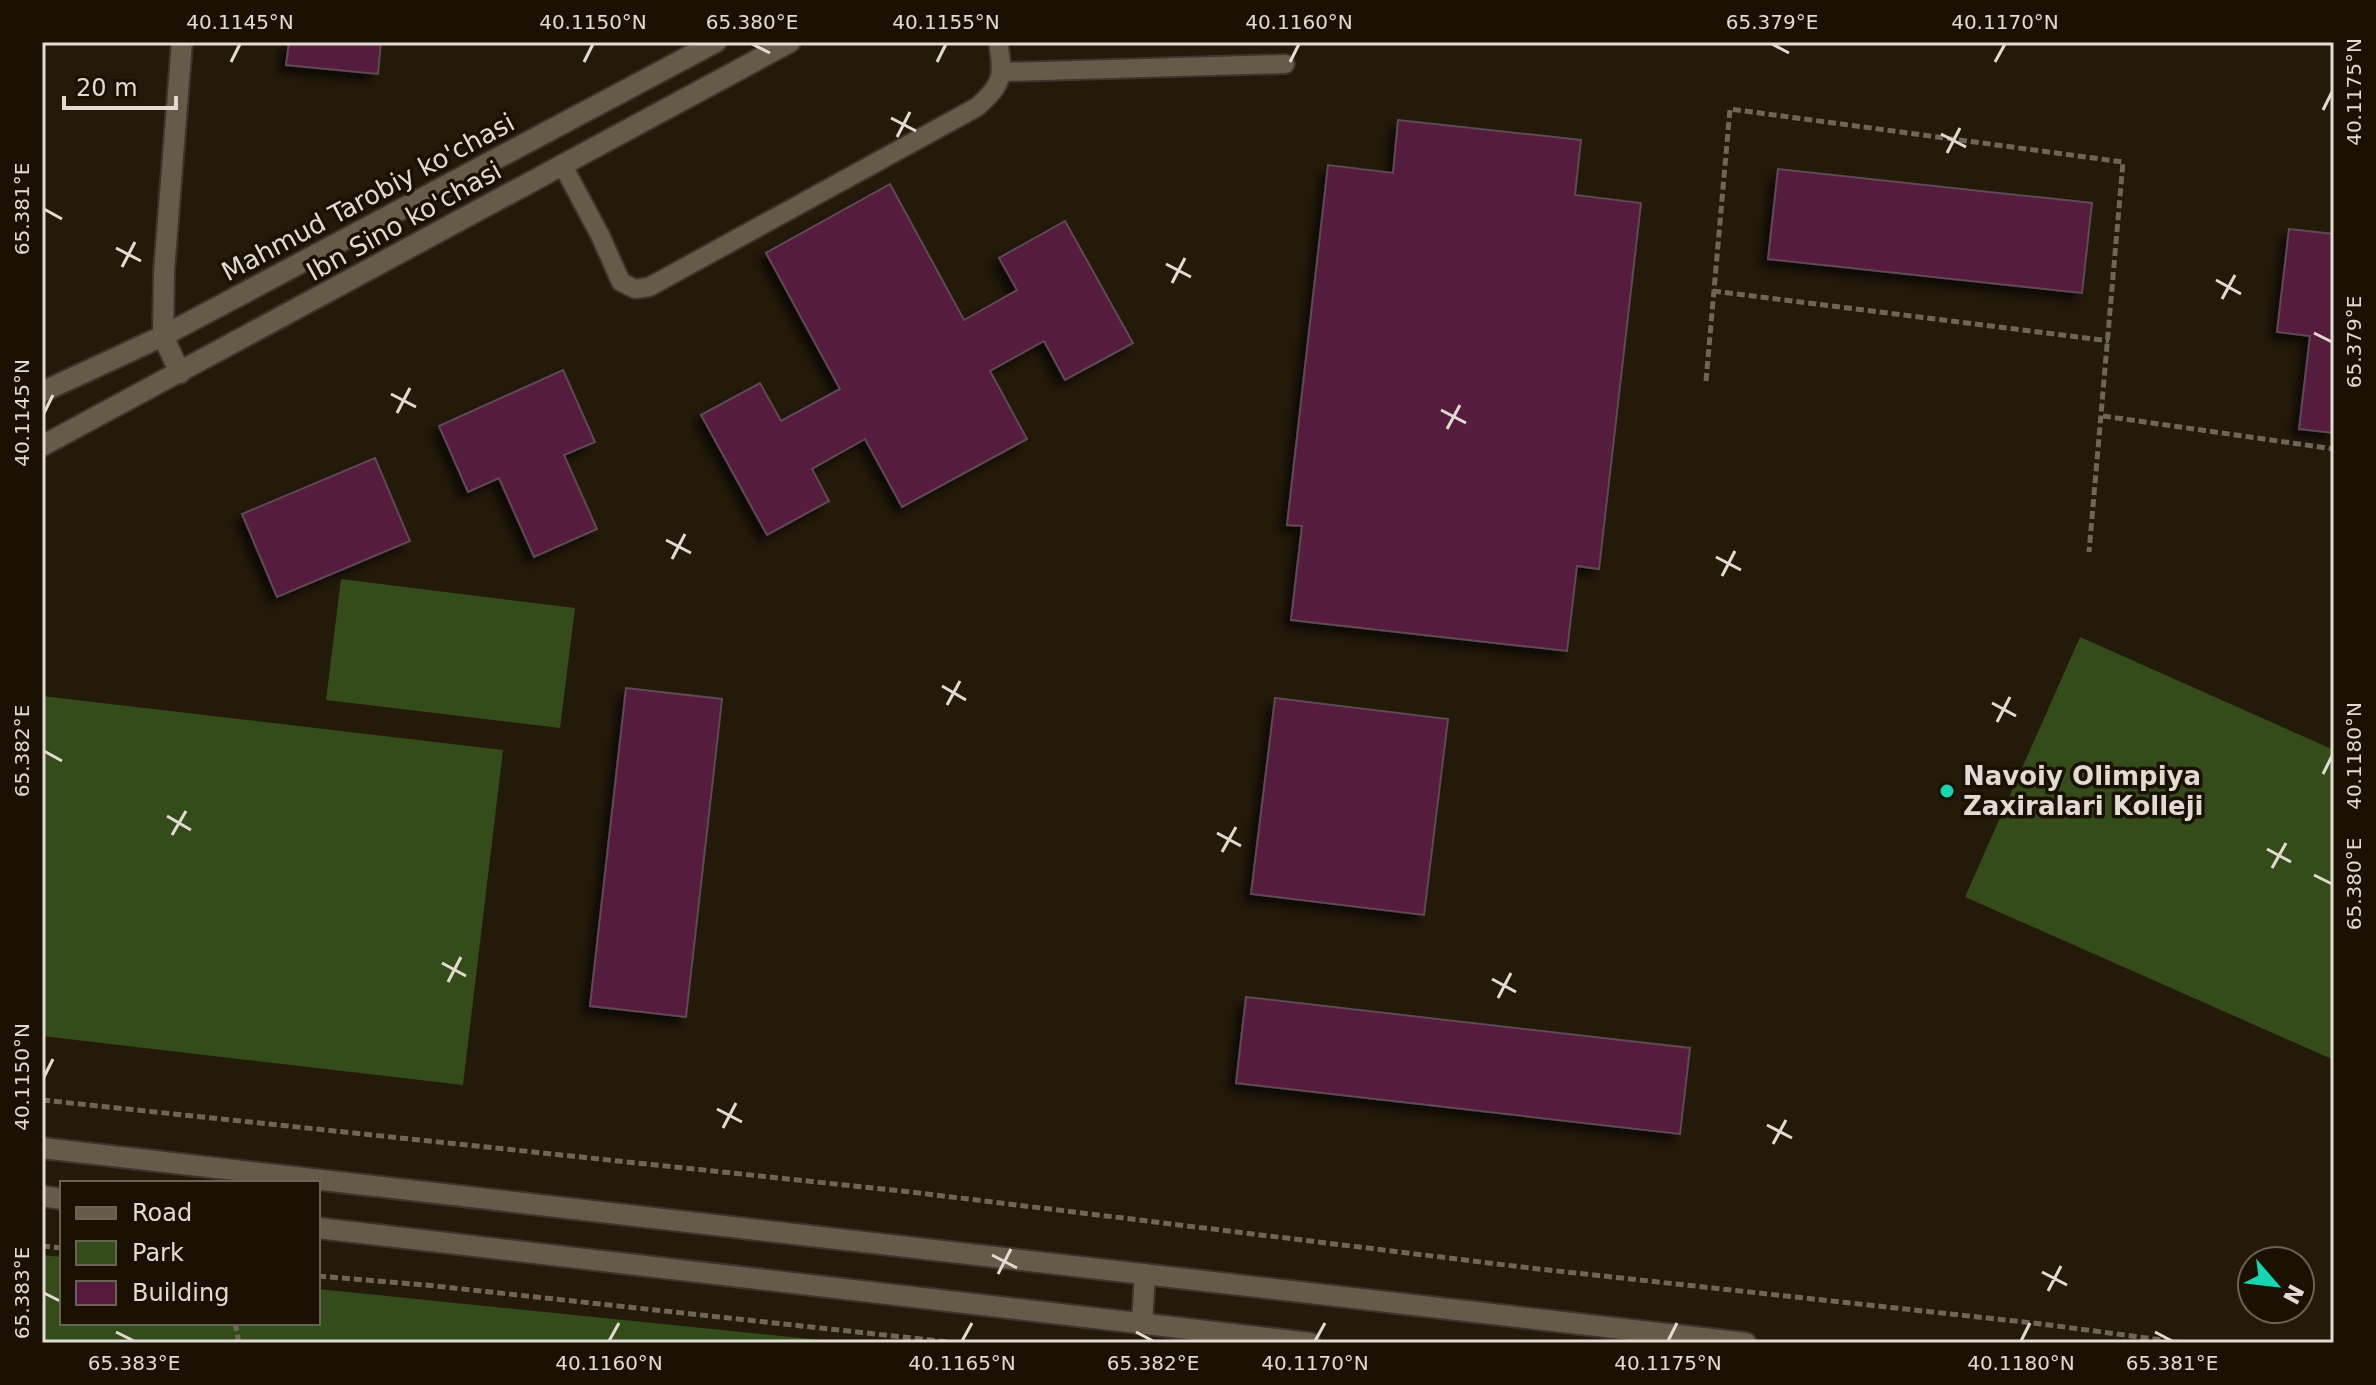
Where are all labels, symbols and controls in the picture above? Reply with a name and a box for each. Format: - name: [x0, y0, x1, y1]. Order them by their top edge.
- text: 40.1145°N: [186, 10, 294, 34]
- text: 40.1150°N: [539, 10, 647, 34]
- text: 65.380°E: [706, 10, 798, 34]
- text: 40.1155°N: [892, 10, 1000, 34]
- text: 40.1160°N: [1245, 10, 1353, 34]
- text: 65.379°E: [1726, 10, 1818, 34]
- text: 40.1170°N: [1951, 10, 2059, 34]
- text: 40.1175°N: [2342, 38, 2366, 146]
- scale bar: [64, 60, 176, 110]
- text: 20 m: [76, 74, 138, 102]
- street label: Mahmud Tarobiy ko'chasi: [217, 107, 519, 287]
- street label: Ibn Sino ko'chasi: [301, 155, 507, 287]
- text: 65.381°E: [10, 163, 34, 255]
- text: 65.379°E: [2342, 296, 2366, 388]
- text: 40.1145°N: [10, 359, 34, 467]
- text: 40.1180°N: [2342, 702, 2366, 810]
- text: 65.382°E: [10, 705, 34, 797]
- place label: Navoiy Olimpiya Zaxiralari Kolleji: [1963, 761, 2204, 821]
- marker: Navoiy Olimpiya Zaxiralari Kolleji: [1938, 782, 1956, 800]
- text: 65.380°E: [2342, 838, 2366, 930]
- text: 40.1150°N: [10, 1023, 34, 1131]
- legend: [60, 1181, 320, 1325]
- text: Road: [132, 1199, 192, 1227]
- text: Park: [132, 1239, 184, 1267]
- north arrow: [2236, 1245, 2316, 1325]
- text: 65.383°E: [10, 1247, 34, 1339]
- text: Building: [132, 1279, 229, 1307]
- text: N: [2278, 1280, 2309, 1308]
- text: 65.383°E: [88, 1351, 180, 1375]
- text: 40.1160°N: [555, 1351, 663, 1375]
- text: 40.1165°N: [908, 1351, 1016, 1375]
- text: 65.382°E: [1107, 1351, 1199, 1375]
- text: 40.1170°N: [1261, 1351, 1369, 1375]
- text: 40.1175°N: [1614, 1351, 1722, 1375]
- text: 40.1180°N: [1967, 1351, 2075, 1375]
- text: 65.381°E: [2126, 1351, 2218, 1375]

